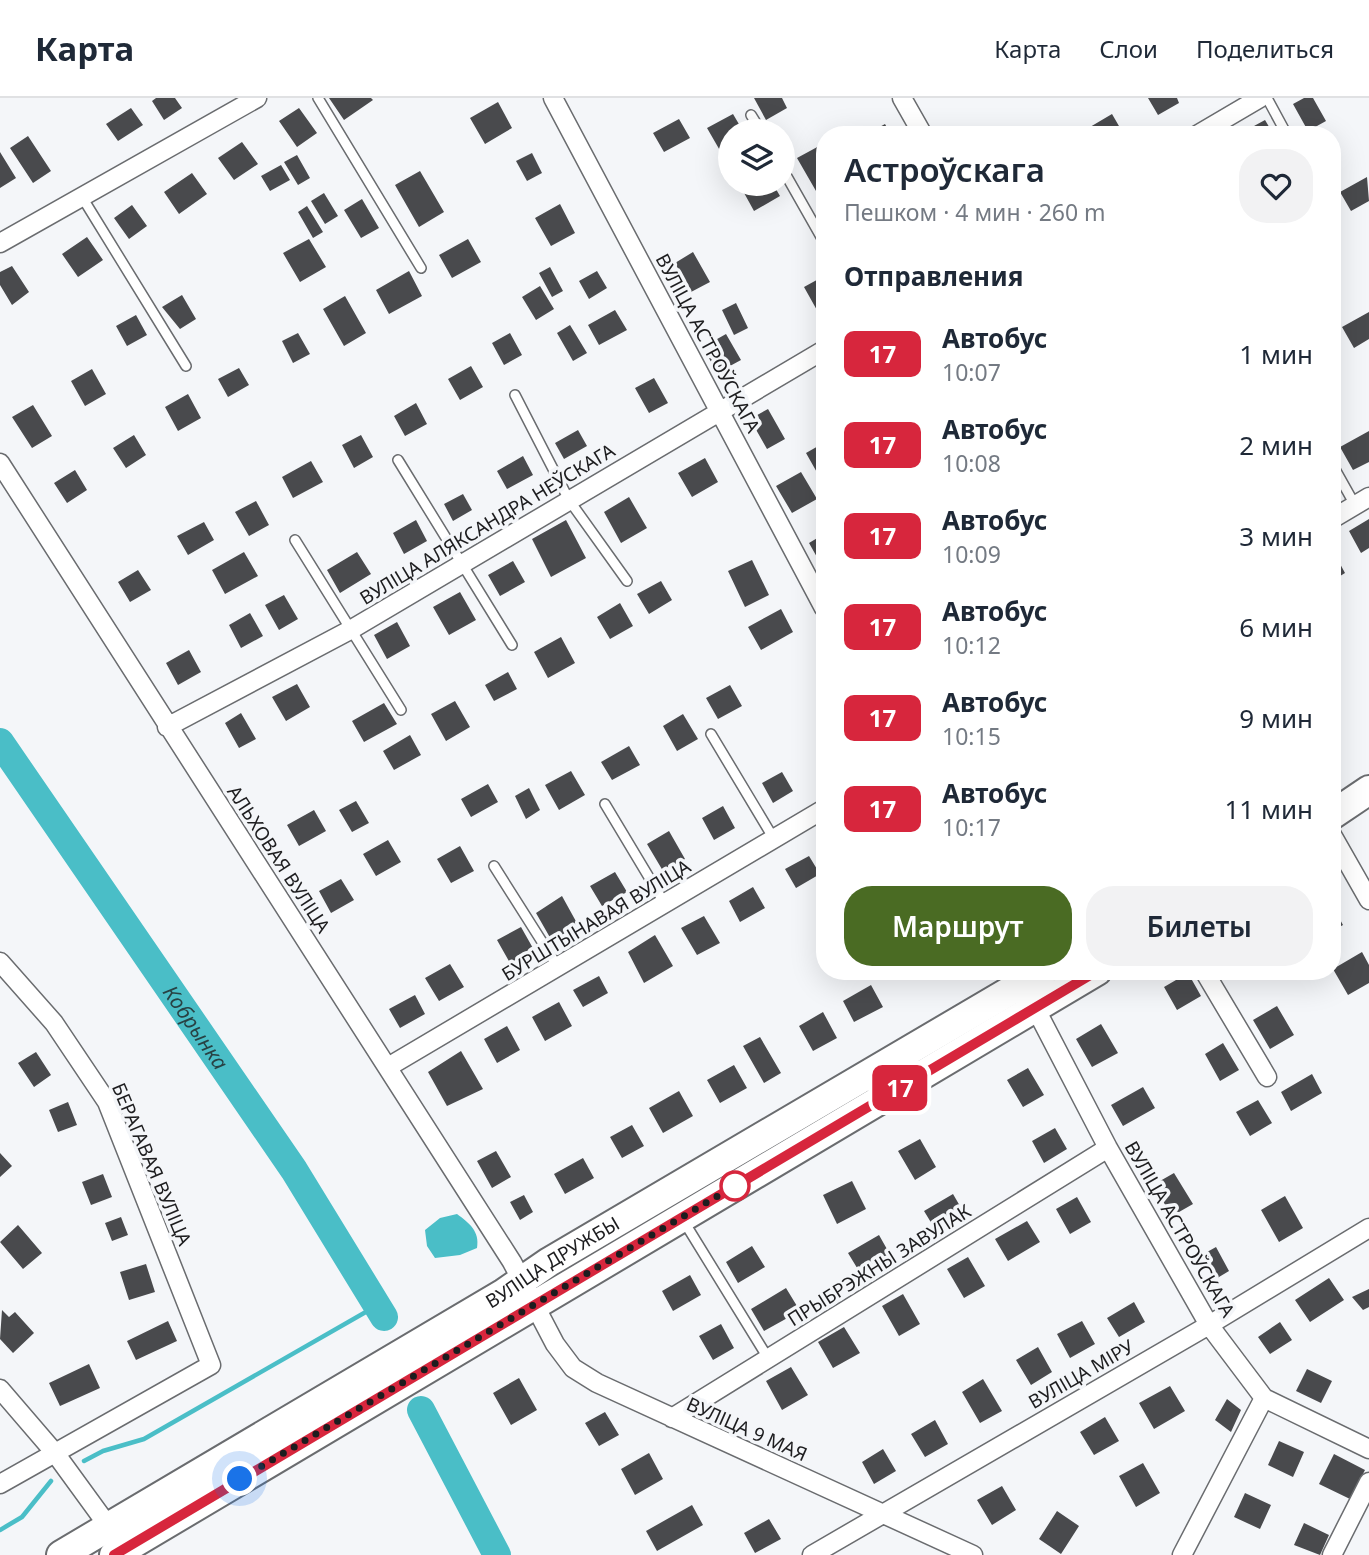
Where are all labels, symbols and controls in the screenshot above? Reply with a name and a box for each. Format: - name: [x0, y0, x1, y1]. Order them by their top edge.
- text: Карта: [35, 26, 134, 71]
- text: Карта: [994, 32, 1061, 65]
- text: Слои: [1099, 32, 1158, 65]
- text: Поделиться: [1196, 32, 1334, 65]
- map controls: [718, 119, 795, 196]
- button: layers: [718, 119, 795, 196]
- text: Астроўскага: [844, 147, 1045, 192]
- button: heart: [1239, 149, 1313, 223]
- text: Пешком · 4 мин · 260 m: [844, 196, 1106, 228]
- street label: ВУЛІЦА АСТРОЎСКАГА: [650, 249, 767, 438]
- text: Отправления: [844, 258, 1023, 294]
- text: Автобус: [942, 320, 1047, 356]
- text: 1 мин: [1239, 336, 1313, 372]
- text: 17: [869, 337, 896, 370]
- text: 10:07: [942, 356, 1001, 388]
- text: Автобус: [942, 411, 1047, 447]
- text: 2 мин: [1239, 427, 1313, 463]
- text: 17: [869, 428, 896, 461]
- street label: ВУЛІЦА АЛЯКСАНДРА НЕЎСКАГА: [355, 437, 620, 611]
- text: 10:08: [942, 447, 1001, 479]
- text: Автобус: [942, 502, 1047, 538]
- text: 3 мин: [1239, 518, 1313, 554]
- text: 17: [869, 519, 896, 552]
- text: 10:09: [942, 538, 1001, 570]
- text: Автобус: [942, 593, 1047, 629]
- text: 6 мин: [1239, 609, 1313, 645]
- text: 17: [869, 610, 896, 643]
- text: 10:12: [942, 629, 1001, 661]
- text: Автобус: [942, 684, 1047, 720]
- text: 9 мин: [1239, 700, 1313, 736]
- text: 17: [869, 701, 896, 734]
- text: 10:15: [942, 720, 1001, 752]
- text: Автобус: [942, 775, 1047, 811]
- street label: АЛЬХОВАЯ ВУЛІЦА: [222, 780, 337, 938]
- text: 11 мин: [1224, 791, 1313, 827]
- text: 17: [869, 792, 896, 825]
- text: 10:17: [942, 811, 1001, 843]
- street label: БУРШТЫНАВАЯ ВУЛІЦА: [497, 853, 696, 987]
- button: Маршрут: [844, 886, 1072, 966]
- button: Билеты: [1086, 886, 1313, 966]
- water label: Кобрынка: [157, 980, 235, 1075]
- line badge: 17: [869, 1065, 932, 1111]
- text: 17: [886, 1071, 914, 1104]
- street label: БЕРАГАВАЯ ВУЛІЦА: [106, 1079, 198, 1250]
- street label: ВУЛІЦА АСТРОЎСКАГА: [1119, 1136, 1242, 1323]
- unlabelled marker: [720, 1171, 750, 1201]
- street label: ПРЫБРЭЖНЫ ЗАВУЛАК: [782, 1198, 976, 1332]
- street label: ВУЛІЦА ДРУЖБЫ: [480, 1210, 624, 1314]
- street label: ВУЛІЦА МІРУ: [1024, 1333, 1139, 1415]
- street label: ВУЛІЦА 9 МАЯ: [683, 1391, 811, 1467]
- your location: [222, 1461, 257, 1496]

